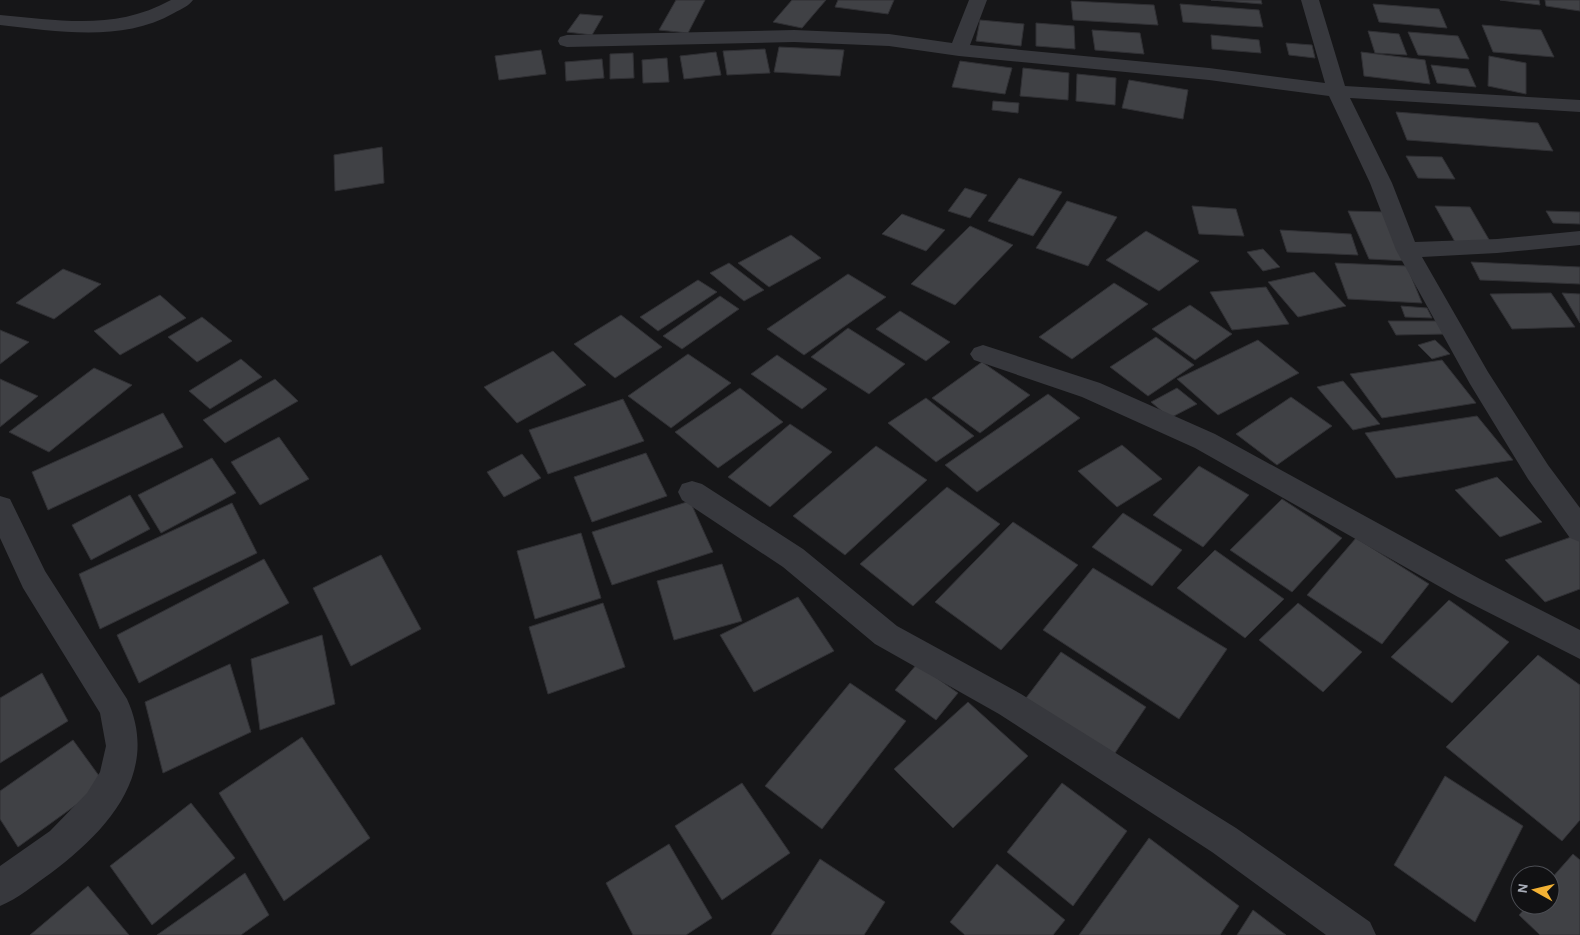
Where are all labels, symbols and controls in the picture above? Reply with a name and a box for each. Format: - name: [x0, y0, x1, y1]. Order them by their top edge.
- north arrow: [1510, 865, 1560, 915]
- text: N: [1516, 883, 1531, 894]

